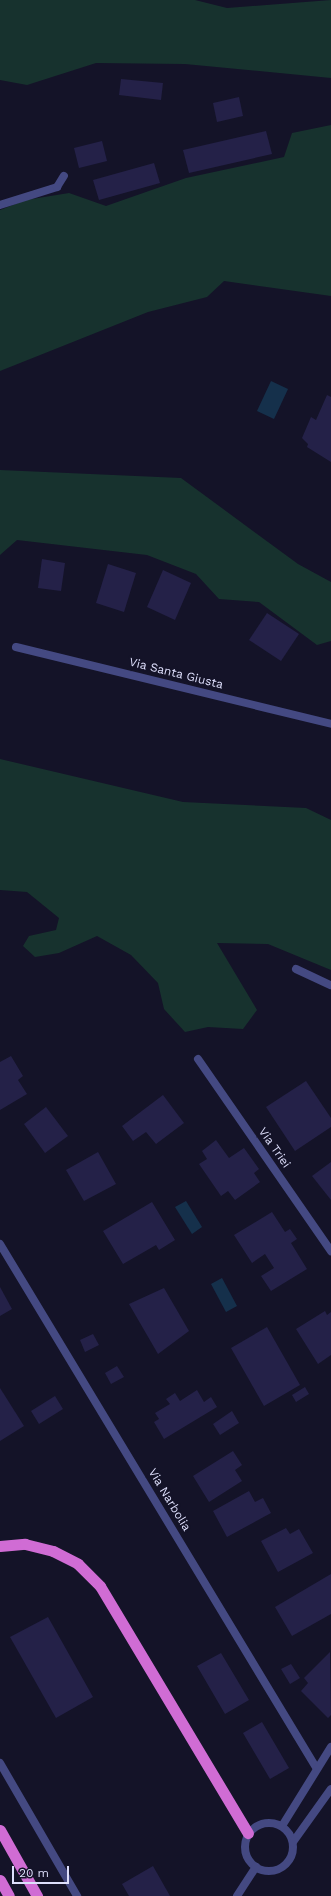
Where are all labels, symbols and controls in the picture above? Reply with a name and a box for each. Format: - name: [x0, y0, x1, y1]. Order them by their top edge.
- street label: Via Santa Giusta: [127, 655, 225, 693]
- street label: Via Triei: [255, 1125, 293, 1171]
- street label: Via Narbolia: [145, 1466, 193, 1534]
- scale bar: [14, 1858, 71, 1884]
- text: 20 m: [19, 1866, 49, 1880]

